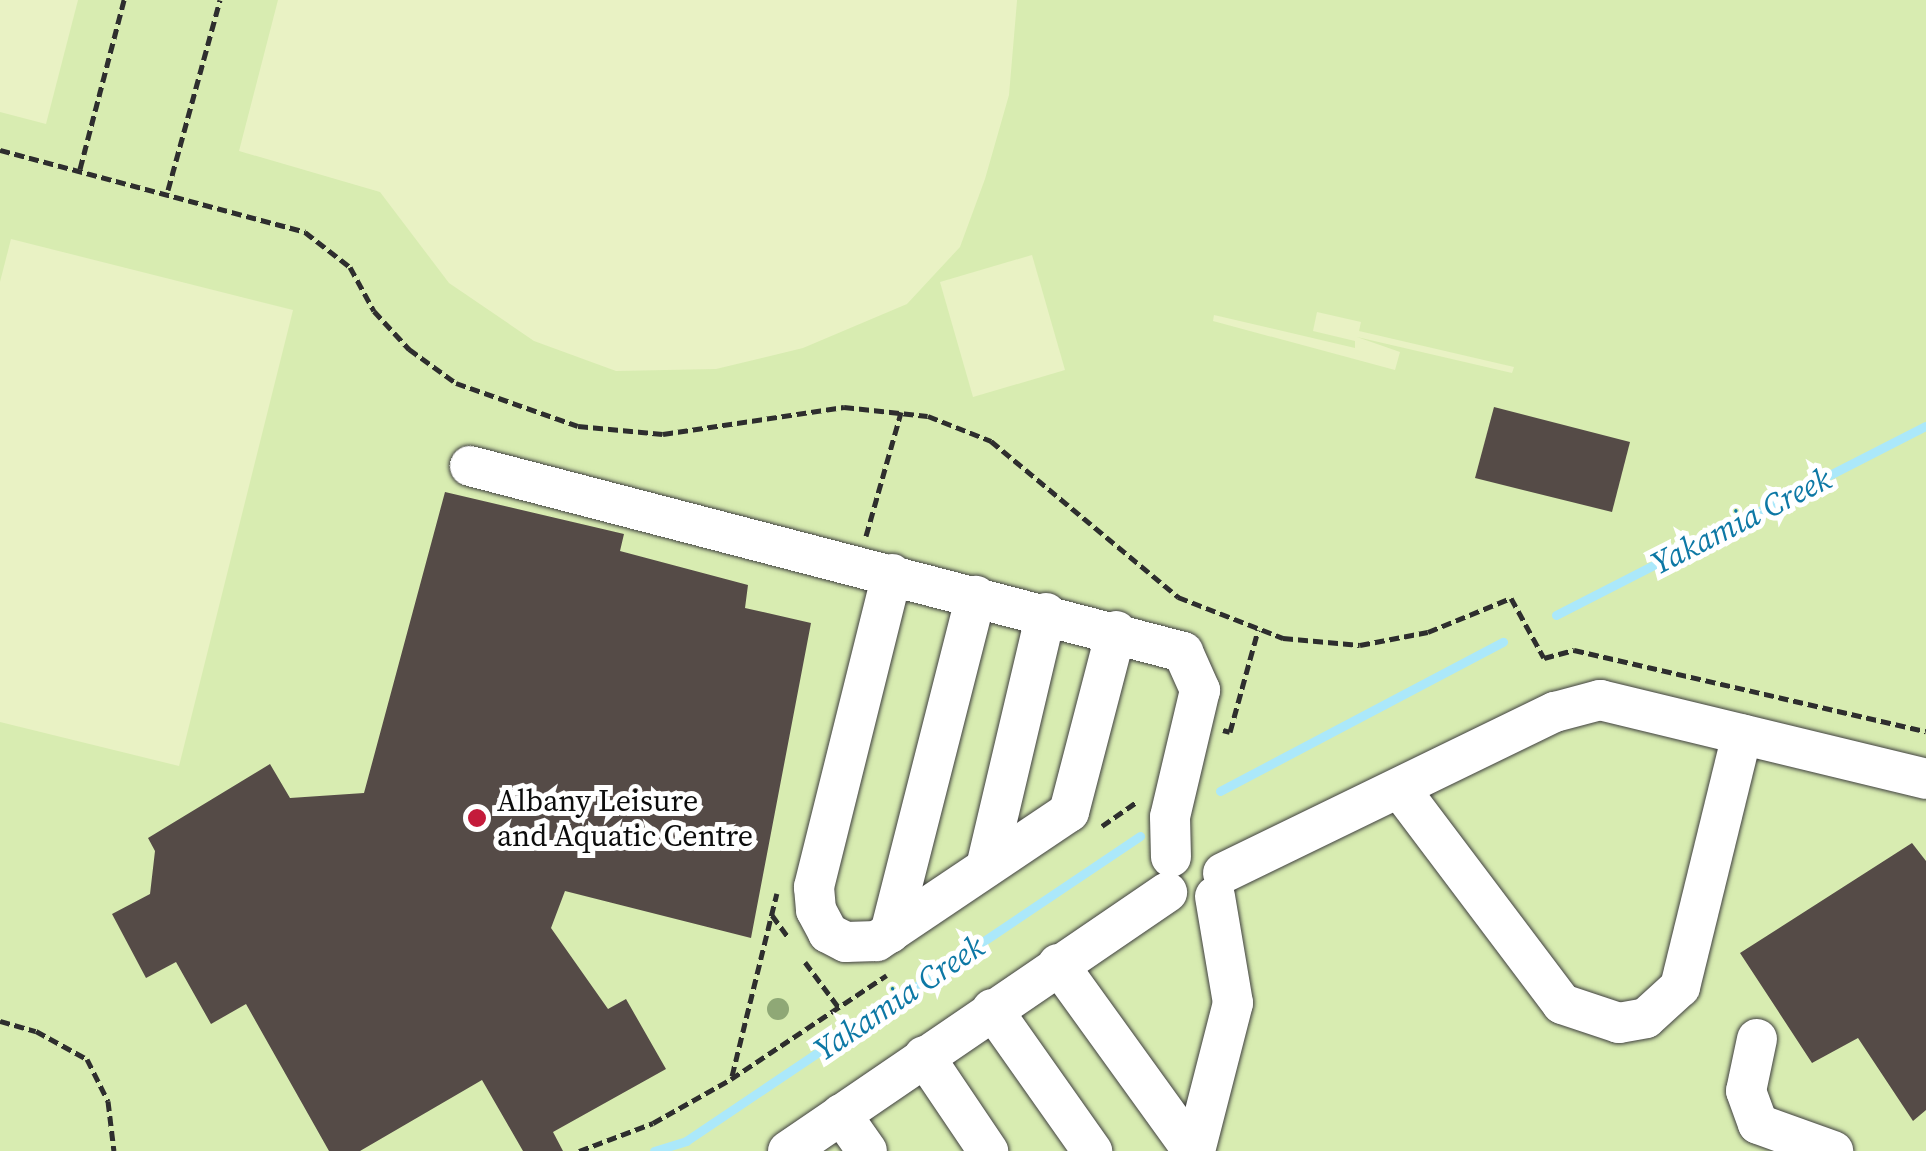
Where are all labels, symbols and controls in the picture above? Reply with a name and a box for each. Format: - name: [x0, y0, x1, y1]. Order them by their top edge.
- water label: Yakamia Creek: [1645, 459, 1837, 583]
- place label: Albany Leisure and Aquatic Centre: [497, 783, 753, 854]
- marker: Albany Leisure and Aquatic Centre: [466, 807, 488, 829]
- water label: Yakamia Creek: [807, 927, 991, 1069]

